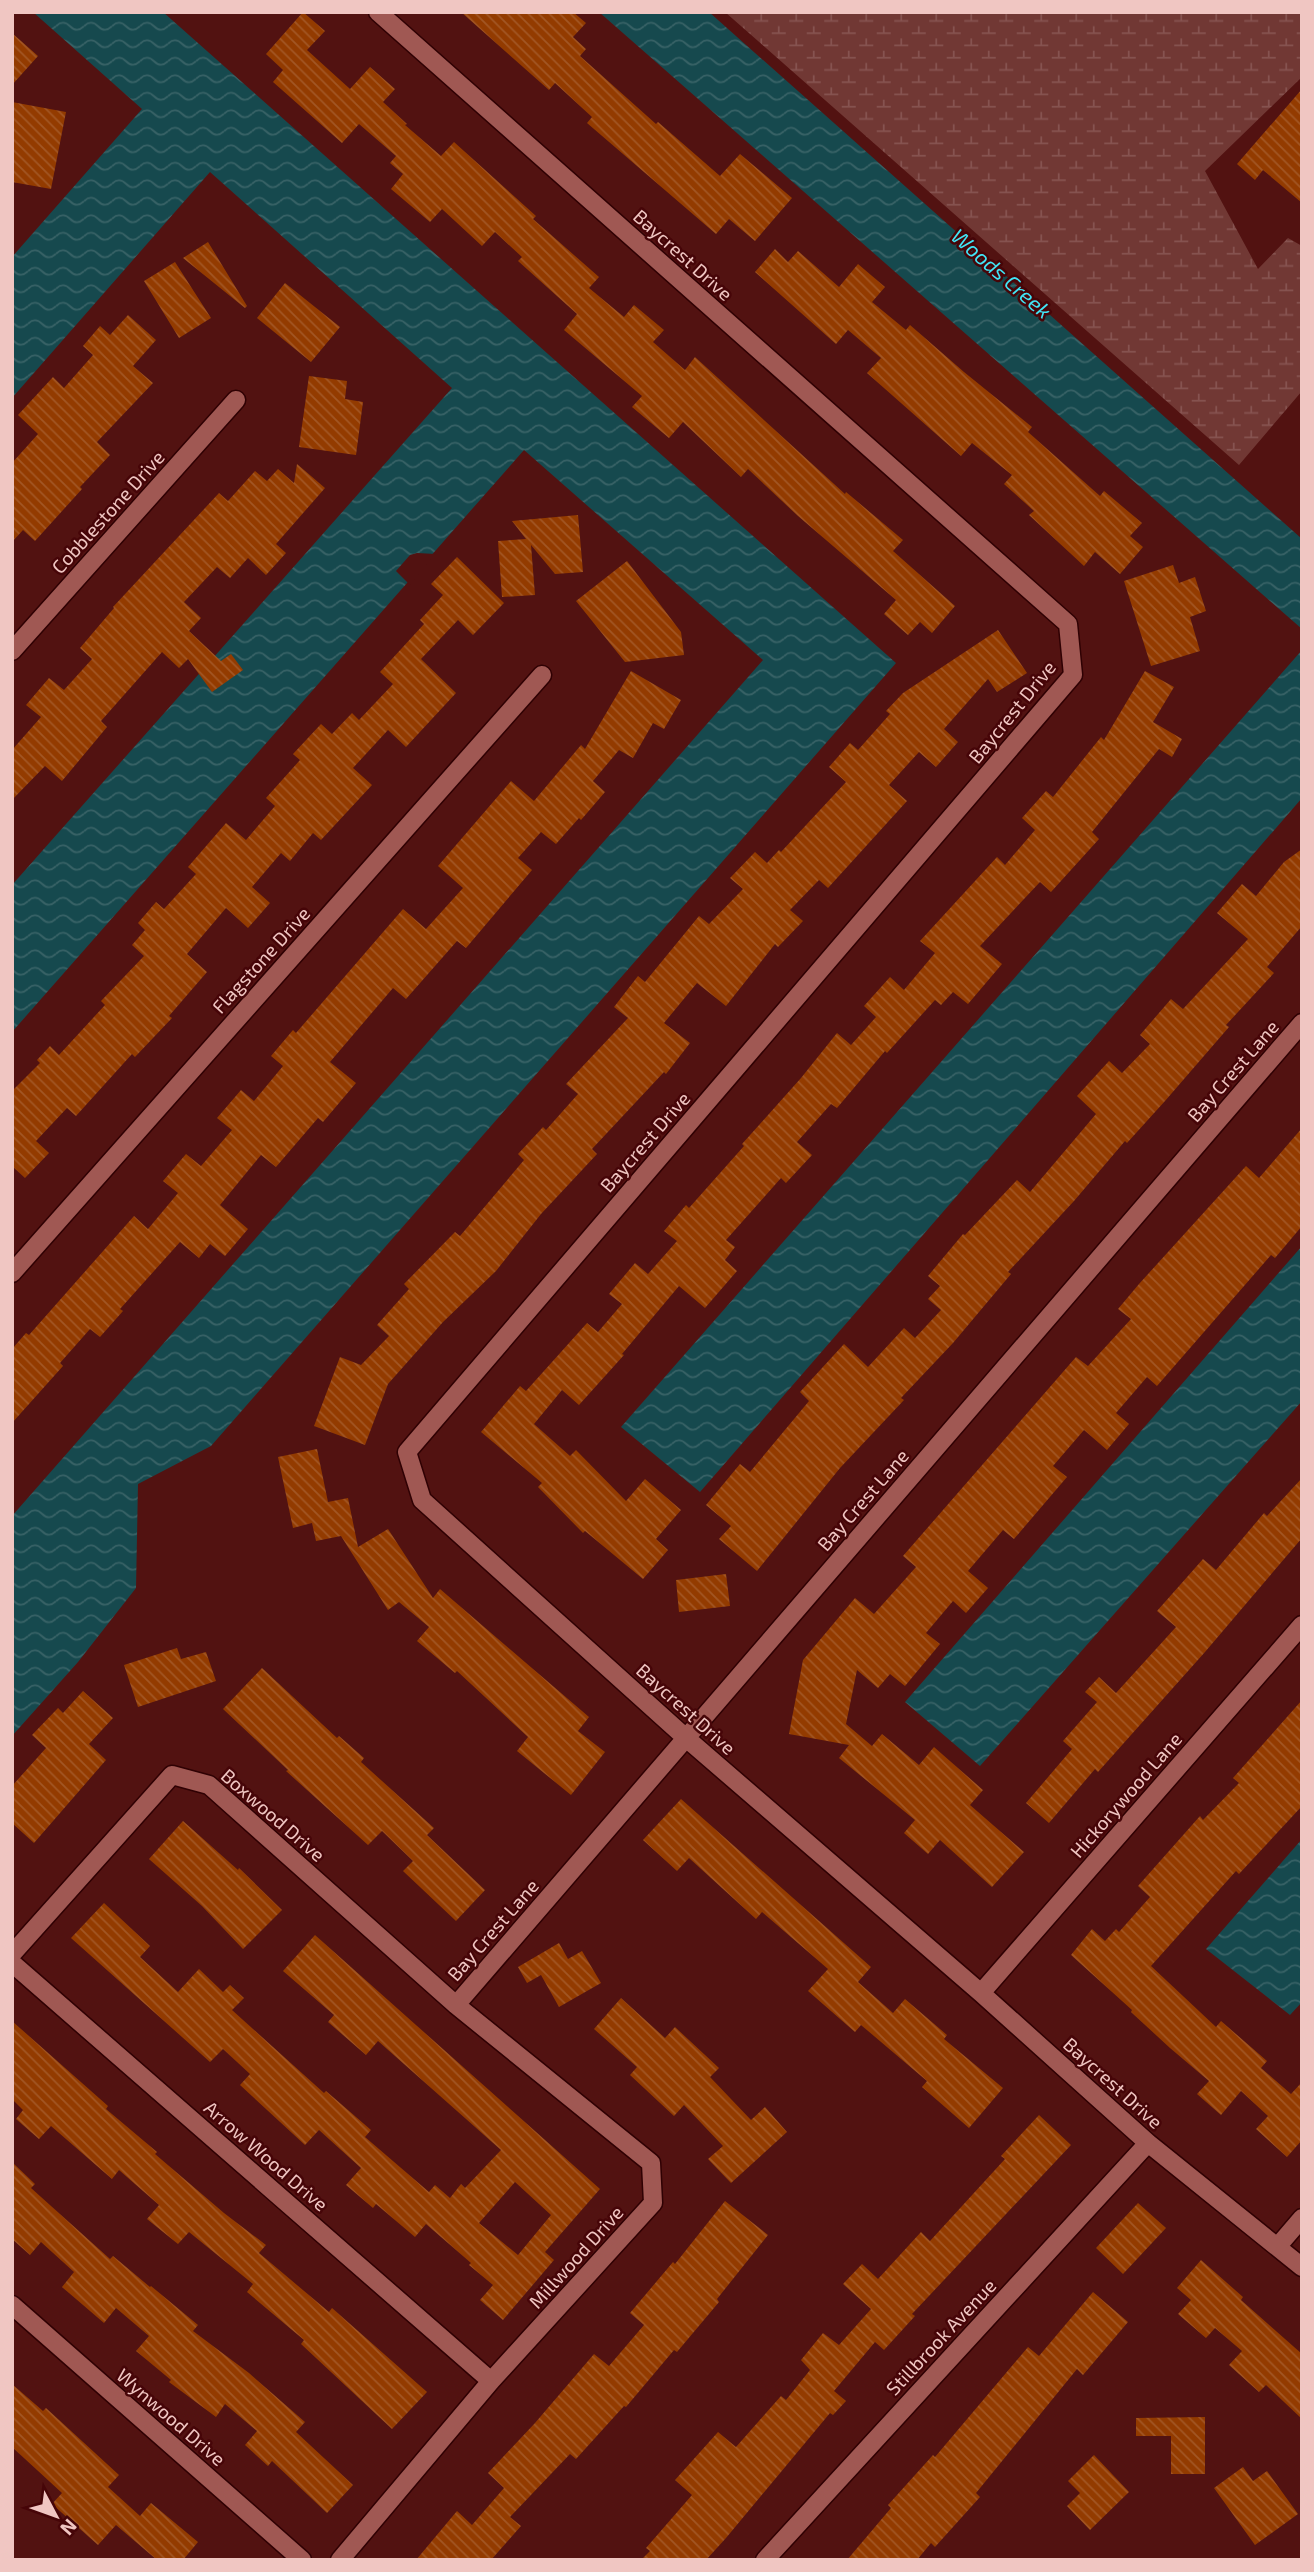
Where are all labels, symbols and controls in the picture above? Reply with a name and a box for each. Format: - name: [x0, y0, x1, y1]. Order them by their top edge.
- street label: Baycrest Drive: [629, 204, 738, 305]
- water label: Woods Creek: [947, 223, 1057, 323]
- street label: Cobblestone Drive: [46, 445, 169, 578]
- street label: Baycrest Drive: [963, 656, 1060, 768]
- street label: Flagstone Drive: [207, 902, 314, 1018]
- street label: Bay Crest Lane: [1182, 1015, 1283, 1126]
- street label: Baycrest Drive: [595, 1087, 694, 1196]
- street label: Bay Crest Lane: [812, 1444, 913, 1555]
- street label: Baycrest Drive: [632, 1658, 741, 1759]
- street label: Hickorywood Lane: [1065, 1727, 1186, 1862]
- street label: Boxwood Drive: [217, 1763, 330, 1866]
- street label: Bay Crest Lane: [442, 1874, 543, 1985]
- street label: Baycrest Drive: [1059, 2032, 1168, 2133]
- street label: Arrow Wood Drive: [200, 2096, 333, 2216]
- street label: Millwood Drive: [524, 2201, 628, 2313]
- street label: Stillbrook Avenue: [881, 2274, 1000, 2400]
- street label: Wynwood Drive: [112, 2363, 230, 2470]
- north arrow: [21, 2481, 91, 2551]
- text: N: [56, 2515, 82, 2540]

